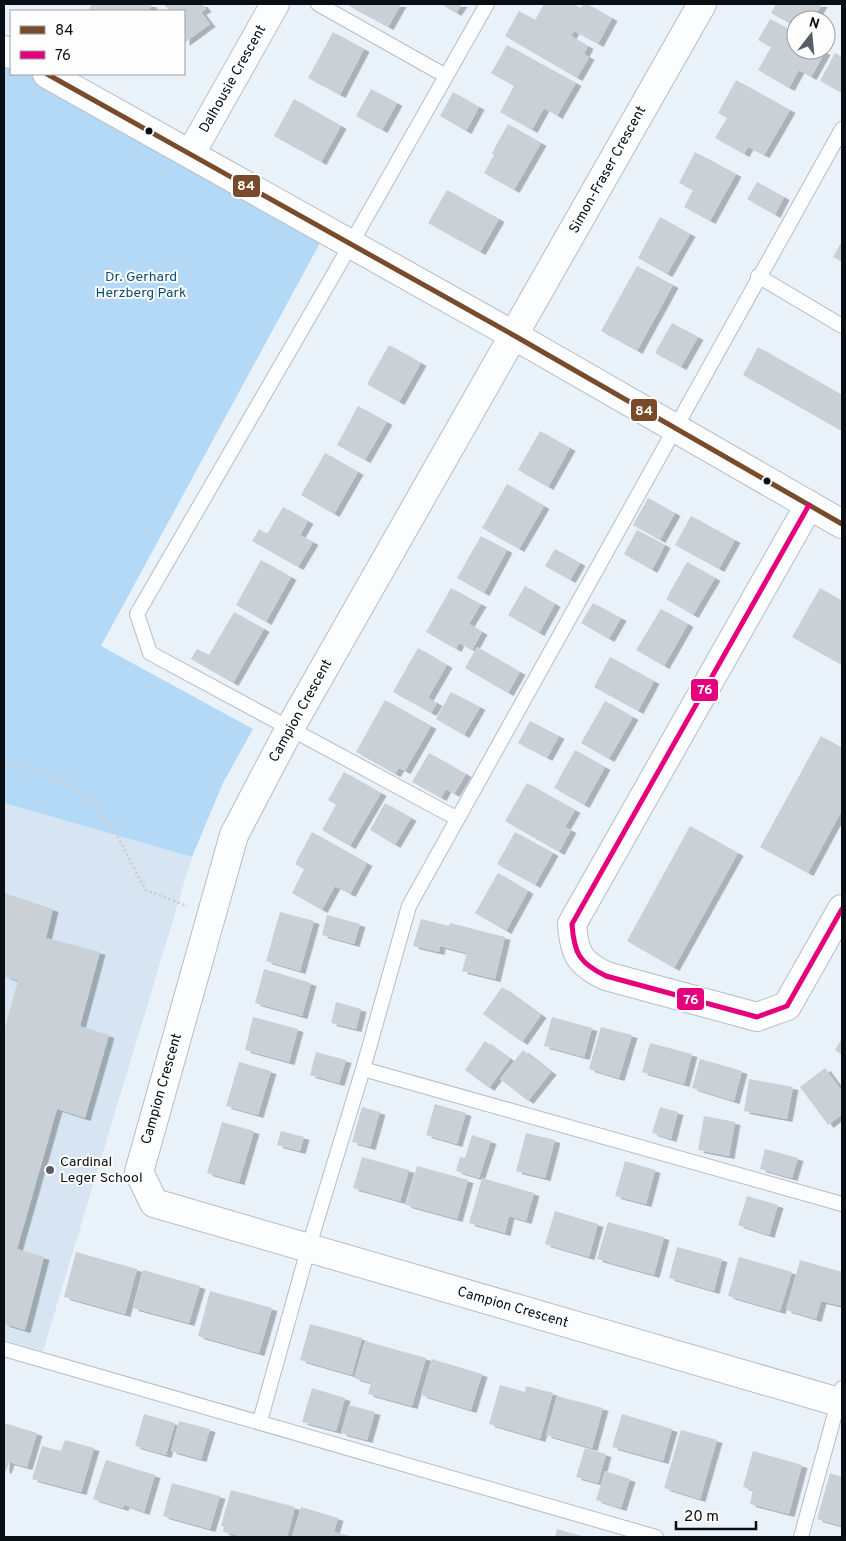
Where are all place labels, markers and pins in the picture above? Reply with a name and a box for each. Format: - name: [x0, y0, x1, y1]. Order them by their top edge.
- unlabelled marker: [144, 126, 154, 136]
- unlabelled marker: [762, 476, 772, 486]
- place label: Cardinal Leger School: [60, 1154, 143, 1187]
- marker: Cardinal Leger School: [44, 1164, 56, 1176]

